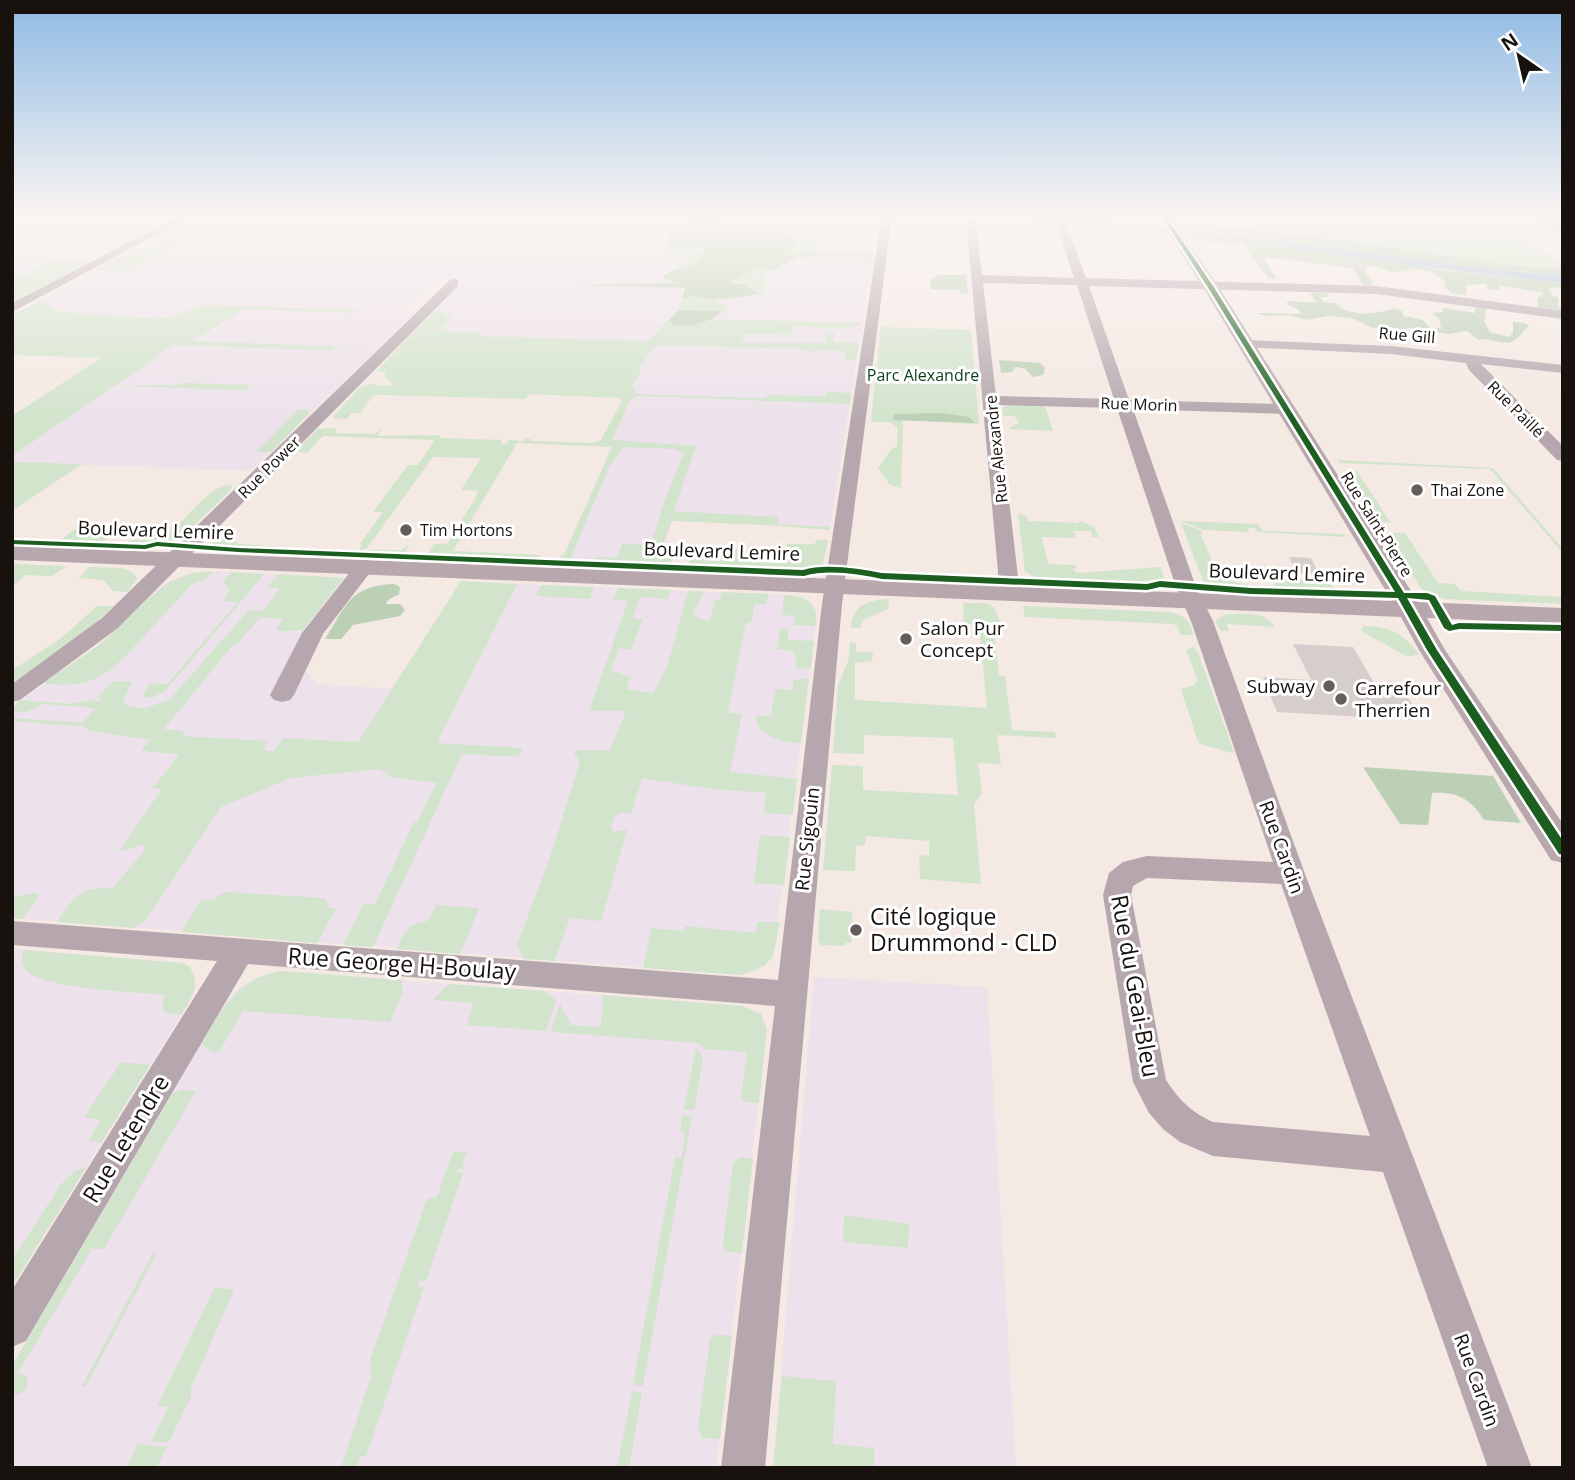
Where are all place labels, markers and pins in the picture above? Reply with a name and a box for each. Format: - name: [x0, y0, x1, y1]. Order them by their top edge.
- place label: Thai Zone: [1431, 479, 1504, 501]
- marker: Thai Zone: [1409, 482, 1425, 498]
- place label: Tim Hortons: [420, 519, 513, 541]
- marker: Tim Hortons: [398, 522, 414, 538]
- place label: Salon Pur Concept: [920, 615, 1005, 663]
- marker: Salon Pur Concept: [898, 631, 914, 647]
- place label: Subway: [1247, 673, 1315, 699]
- place label: Carrefour Therrien: [1355, 675, 1441, 723]
- marker: Subway: [1321, 678, 1337, 694]
- marker: Carrefour Therrien: [1333, 691, 1349, 707]
- place label: Cité logique Drummond - CLD: [870, 900, 1057, 958]
- marker: Cité logique Drummond - CLD: [848, 922, 864, 938]

